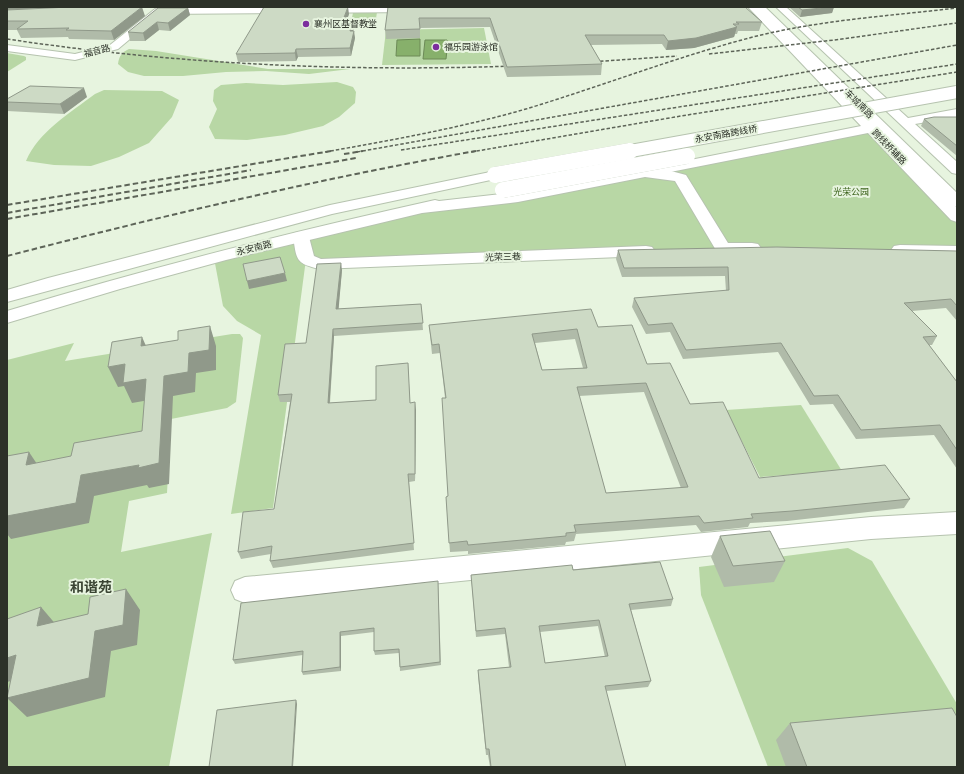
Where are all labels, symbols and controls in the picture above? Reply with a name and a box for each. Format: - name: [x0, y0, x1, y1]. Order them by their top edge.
- place label: 襄州区基督教堂: [314, 18, 377, 29]
- marker: 襄州区基督教堂: [301, 19, 311, 29]
- marker: 福乐园游泳馆: [431, 42, 441, 52]
- place label: 福乐园游泳馆: [444, 42, 498, 52]
- street label: 福音路: [83, 43, 111, 59]
- street label: 车城南路: [843, 88, 875, 120]
- street label: 永安南路跨线桥: [694, 123, 759, 144]
- street label: 跨线桥辅路: [870, 127, 908, 167]
- park label: 光荣公园: [833, 187, 869, 197]
- street label: 永安南路: [235, 239, 273, 257]
- street label: 光荣三巷: [485, 251, 521, 263]
- district label: 和谐苑: [70, 579, 112, 595]

